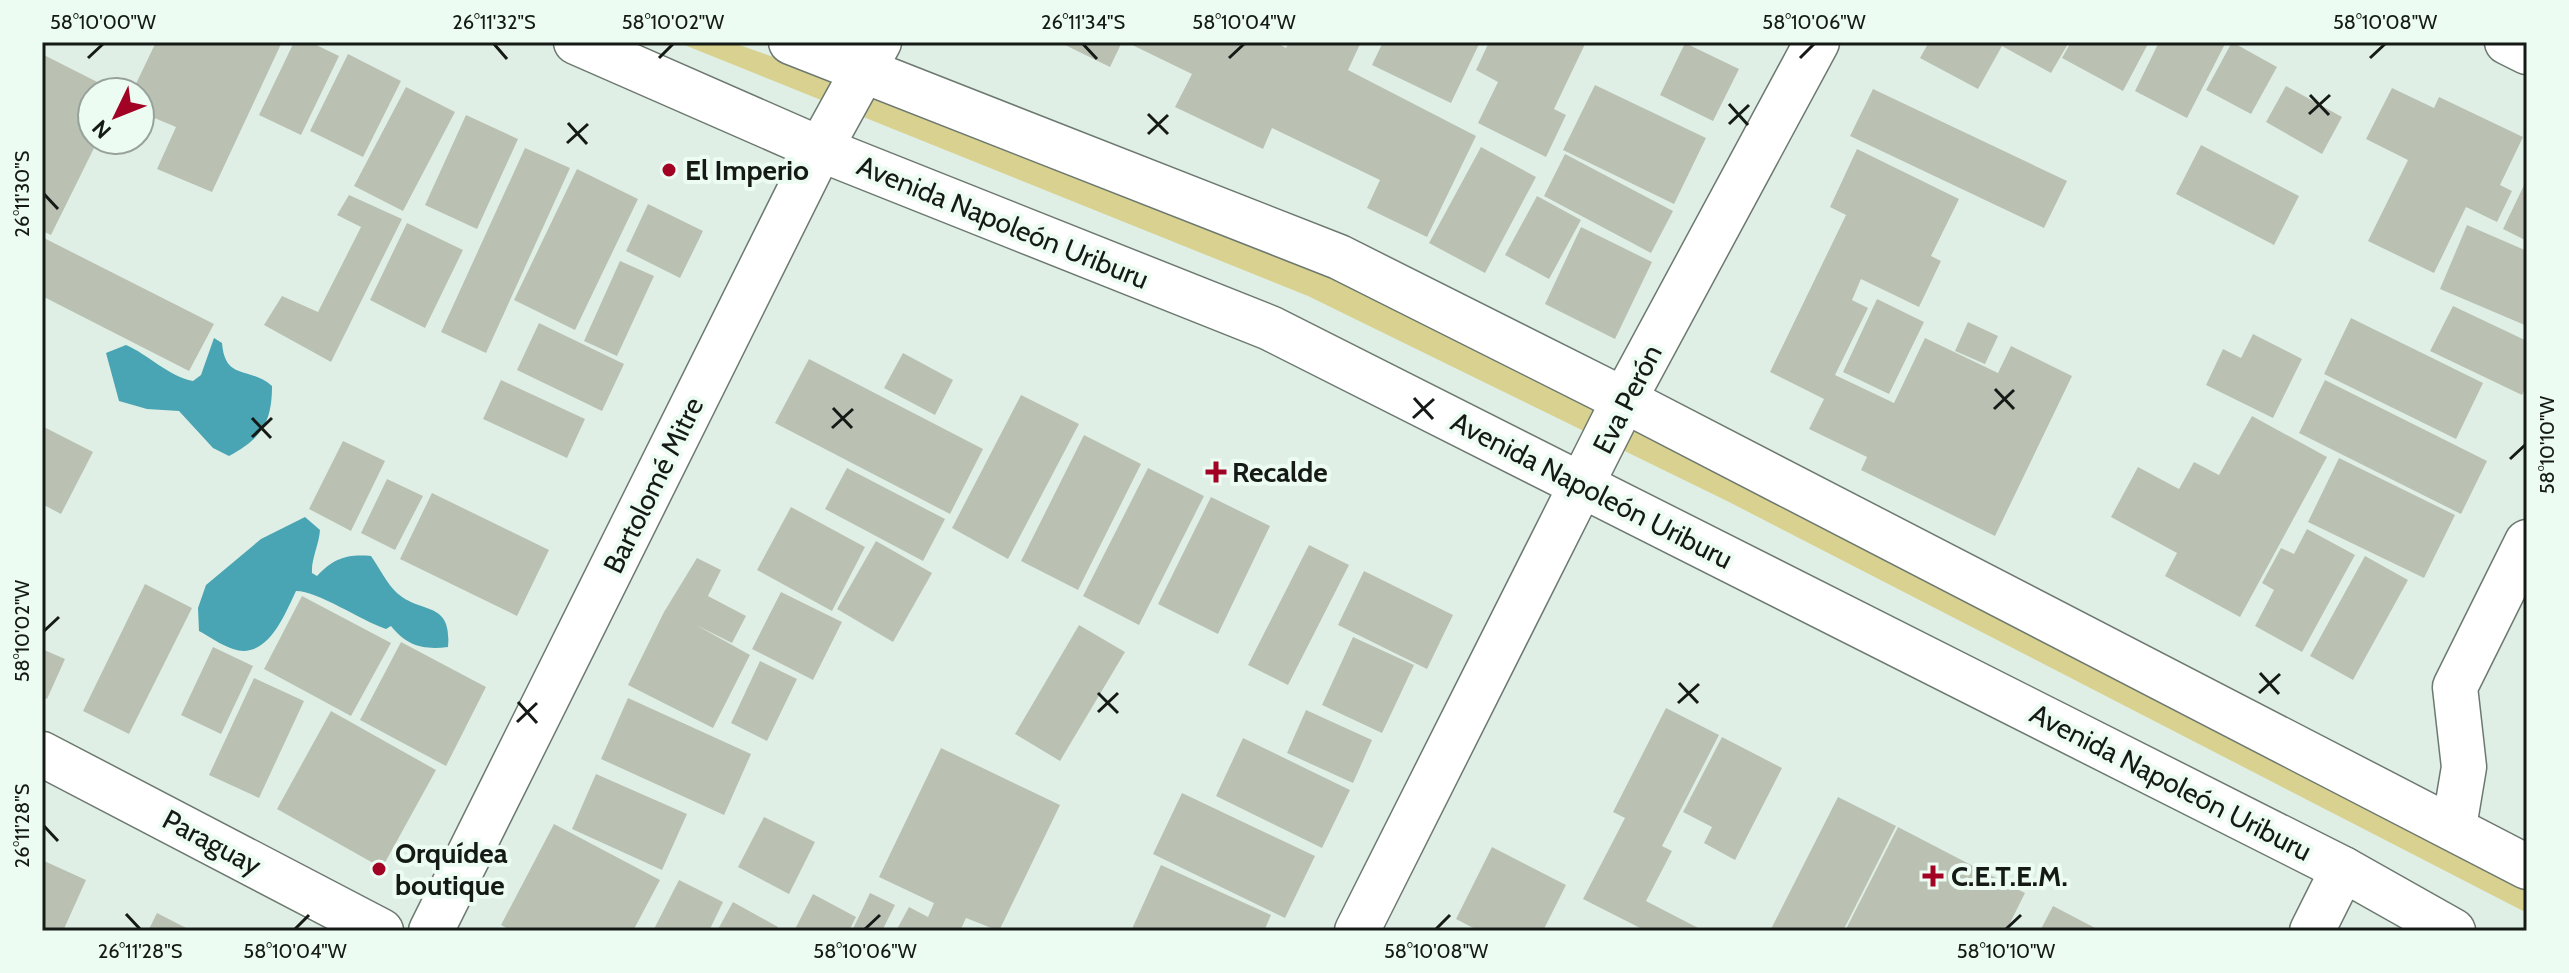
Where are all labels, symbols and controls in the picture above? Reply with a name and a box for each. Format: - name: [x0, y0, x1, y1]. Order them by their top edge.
- text: 58°10'00"W: [50, 10, 156, 34]
- text: 26°11'32"S: [452, 10, 536, 34]
- text: 58°10'02"W: [622, 10, 724, 34]
- text: 26°11'34"S: [1041, 10, 1125, 34]
- text: 58°10'04"W: [1192, 10, 1296, 34]
- text: 58°10'06"W: [1762, 10, 1866, 34]
- text: 58°10'08"W: [2333, 10, 2437, 34]
- north arrow: [76, 76, 156, 156]
- text: N: [87, 114, 117, 144]
- street label: Avenida Napoleón Uriburu: [852, 148, 1154, 296]
- text: 26°11'30"S: [10, 150, 34, 237]
- place label: El Imperio: [685, 153, 809, 187]
- marker: El Imperio: [660, 161, 678, 179]
- street label: Eva Perón: [1585, 339, 1669, 459]
- street label: Bartolomé Mitre: [596, 392, 710, 578]
- text: 58°10'10"W: [2535, 396, 2559, 494]
- street label: Avenida Napoleón Uriburu: [1446, 404, 1738, 576]
- place label: Recalde: [1232, 455, 1328, 489]
- marker: Recalde: [1207, 463, 1225, 481]
- text: 58°10'02"W: [10, 580, 34, 682]
- street label: Avenida Napoleón Uriburu: [2025, 696, 2317, 868]
- text: 26°11'28"S: [10, 783, 34, 868]
- street label: Paraguay: [157, 802, 267, 882]
- place label: Orquídea boutique: [395, 836, 508, 902]
- place label: C.E.T.E.M.: [1951, 859, 2068, 893]
- marker: Orquídea boutique: [370, 860, 388, 878]
- marker: C.E.T.E.M.: [1922, 865, 1944, 887]
- text: 26°11'28"S: [98, 939, 183, 963]
- text: 58°10'04"W: [243, 939, 347, 963]
- text: 58°10'06"W: [813, 939, 917, 963]
- text: 58°10'08"W: [1384, 939, 1488, 963]
- text: 58°10'10"W: [1957, 939, 2055, 963]

